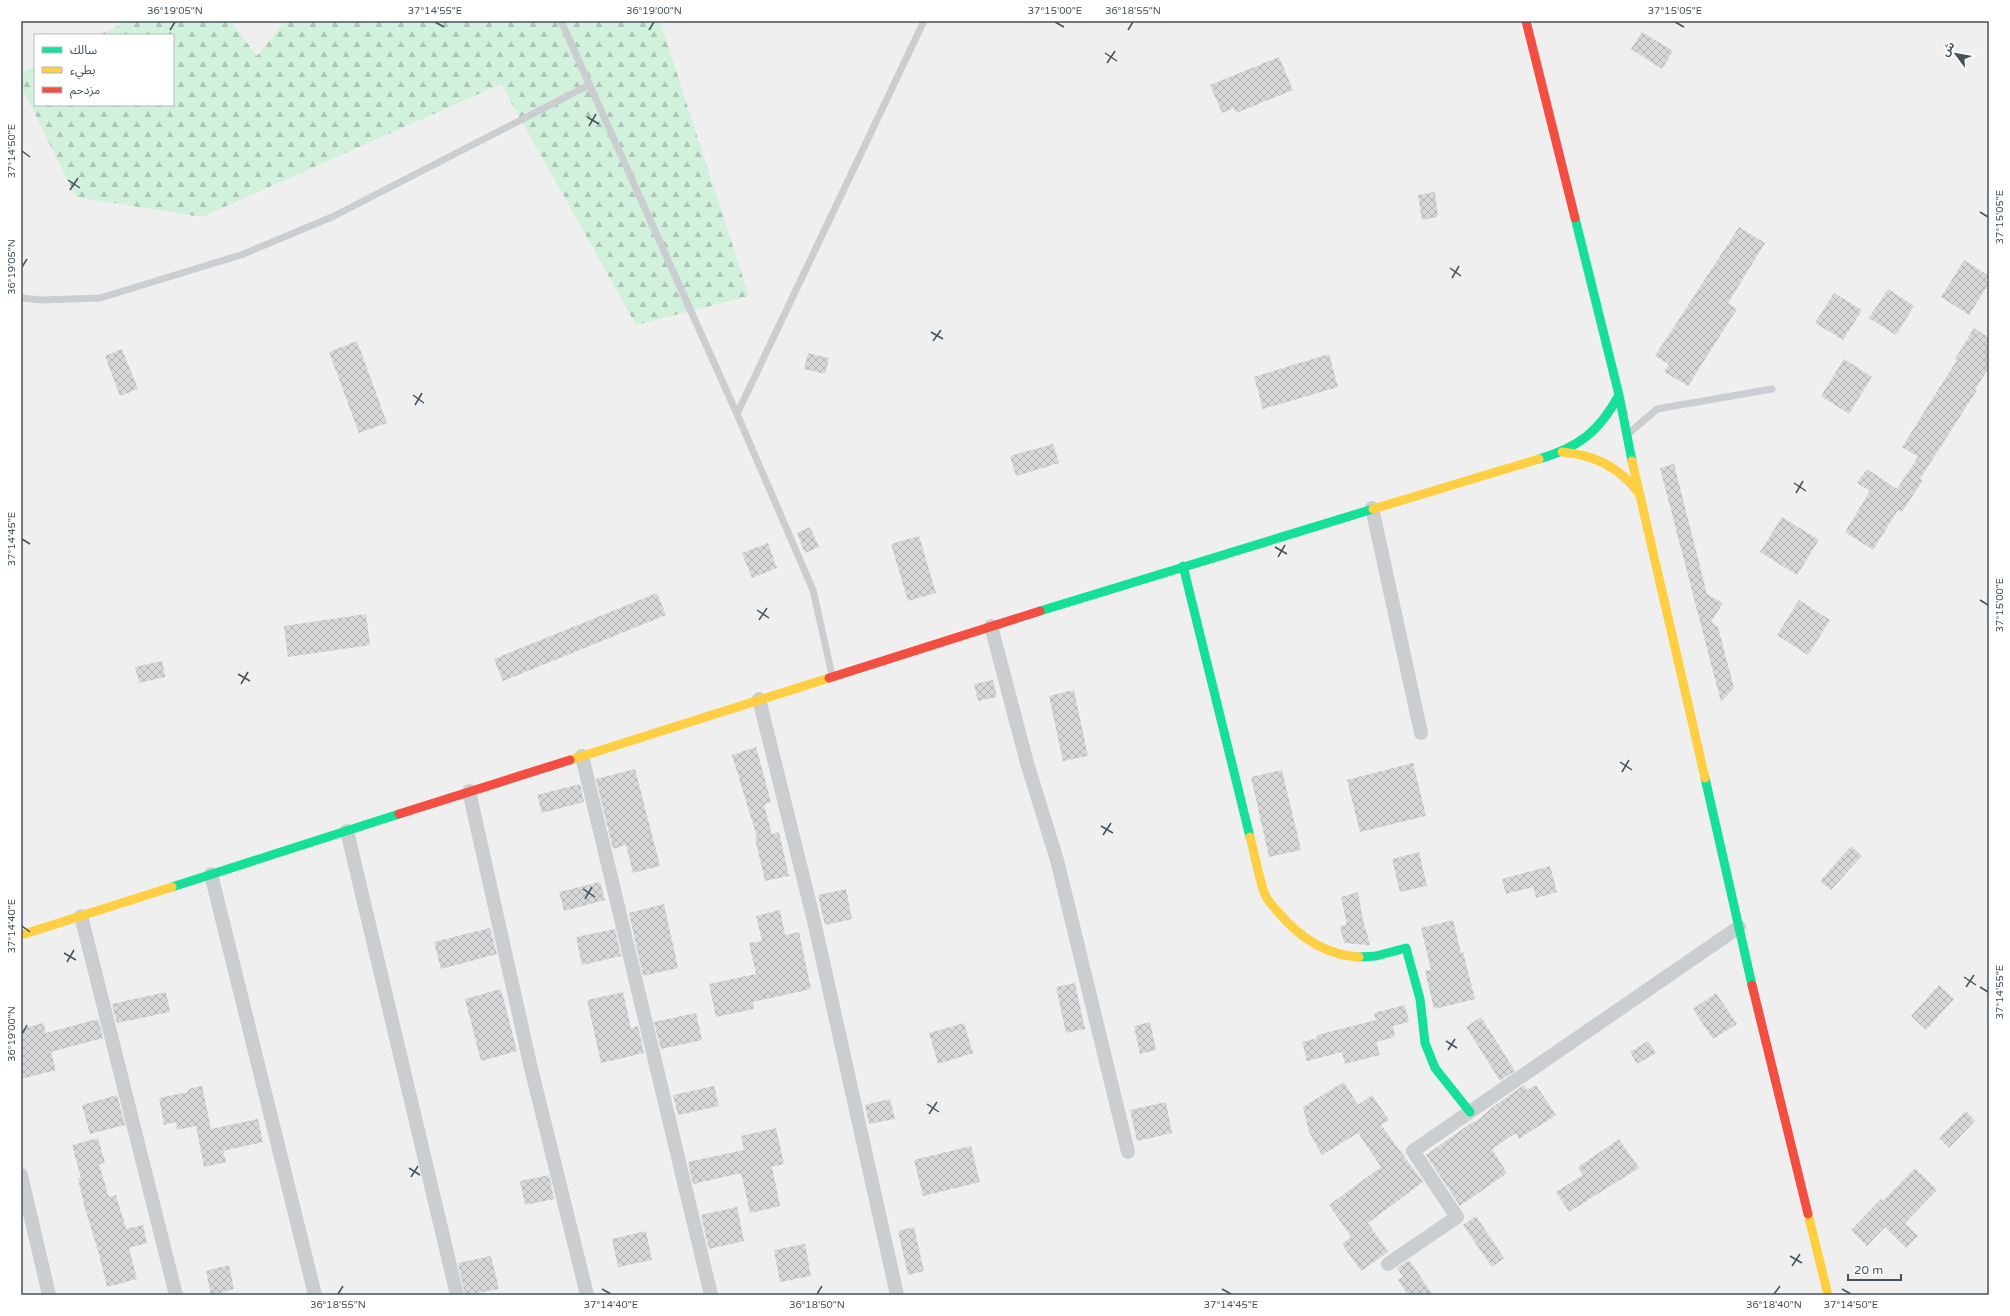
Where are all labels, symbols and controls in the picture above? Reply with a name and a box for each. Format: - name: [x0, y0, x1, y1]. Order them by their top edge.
- text: 36°19'05"N: [147, 5, 203, 17]
- text: 37°14'55"E: [408, 5, 462, 17]
- text: 36°19'00"N: [626, 5, 682, 17]
- text: 37°15'00"E: [1028, 5, 1082, 17]
- text: 36°18'55"N: [1105, 5, 1161, 17]
- text: 37°15'05"E: [1648, 5, 1702, 17]
- legend: [34, 34, 174, 106]
- north arrow: [1936, 34, 1976, 74]
- text: ش: [1938, 39, 1957, 59]
- text: سالك: [70, 43, 97, 57]
- text: بطيء: [70, 63, 96, 80]
- text: مزدحم: [70, 83, 100, 99]
- text: 37°14'50"E: [6, 124, 18, 178]
- text: 37°15'05"E: [1994, 190, 2006, 244]
- text: 36°19'05"N: [6, 239, 18, 295]
- text: 37°14'45"E: [6, 512, 18, 566]
- text: 37°15'00"E: [1994, 578, 2006, 632]
- text: 37°14'40"E: [6, 899, 18, 953]
- text: 37°14'55"E: [1994, 965, 2006, 1019]
- text: 36°19'00"N: [6, 1006, 18, 1062]
- scale bar: [1848, 1256, 1901, 1282]
- text: 20 m: [1854, 1263, 1883, 1277]
- text: 36°18'55"N: [310, 1299, 366, 1311]
- text: 37°14'40"E: [584, 1299, 638, 1311]
- text: 36°18'50"N: [789, 1299, 845, 1311]
- text: 37°14'45"E: [1204, 1299, 1258, 1311]
- text: 36°18'40"N: [1746, 1299, 1802, 1311]
- text: 37°14'50"E: [1824, 1299, 1878, 1311]

